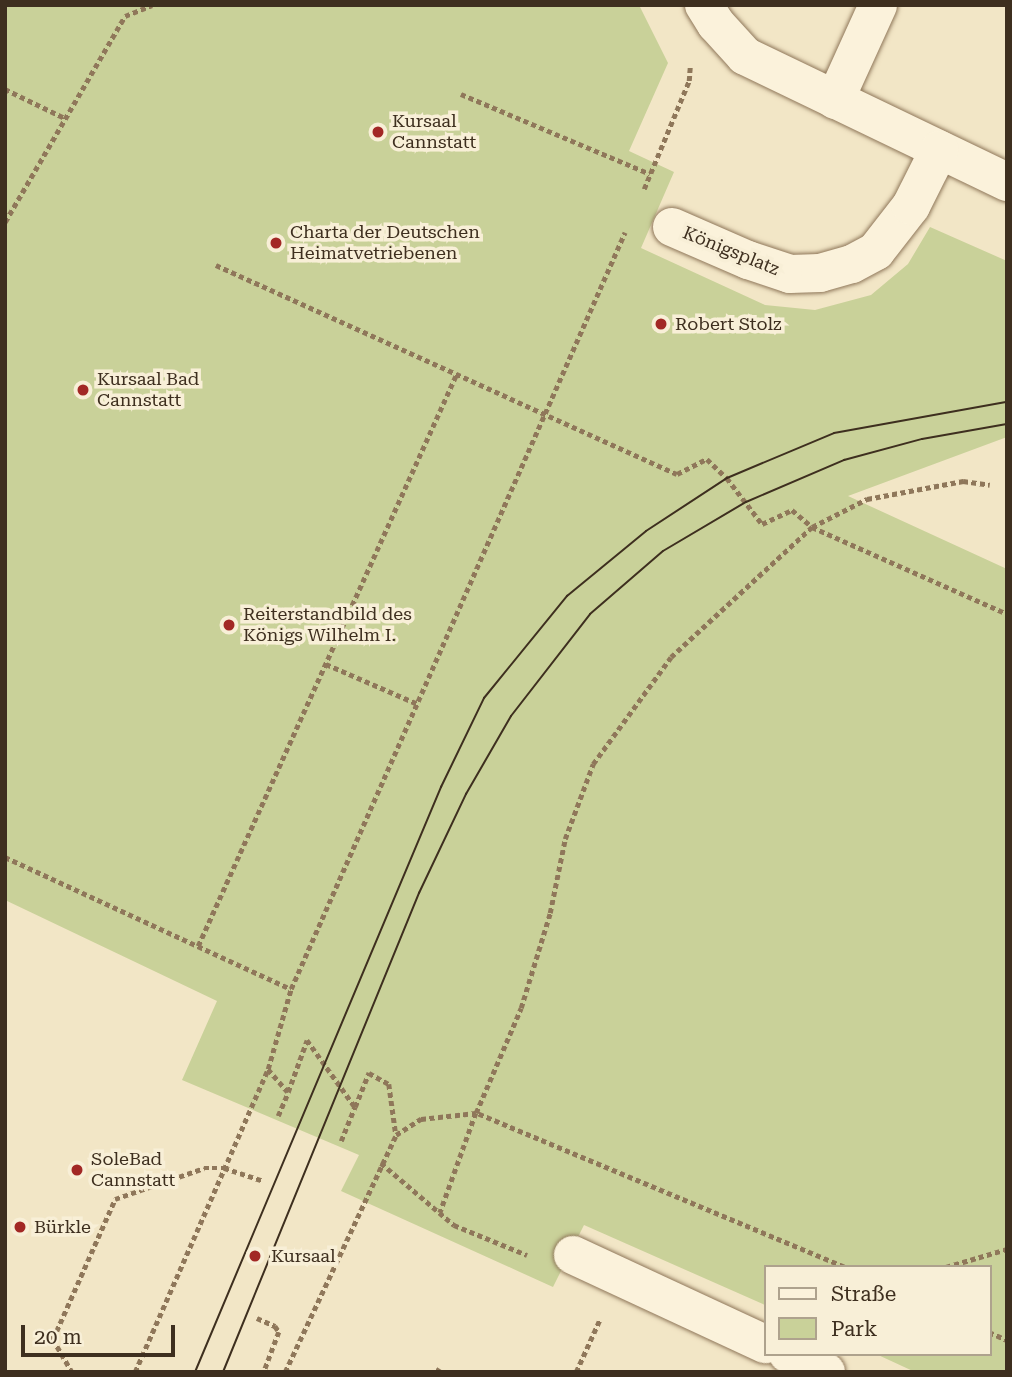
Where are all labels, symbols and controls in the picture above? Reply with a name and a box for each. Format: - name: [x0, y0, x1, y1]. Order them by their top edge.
- place label: Kursaal Cannstatt: [392, 111, 476, 154]
- marker: Kursaal Cannstatt: [370, 124, 386, 140]
- place label: Charta der Deutschen Heimatvetriebenen: [290, 222, 480, 264]
- street label: Königsplatz: [680, 222, 782, 280]
- marker: Charta der Deutschen Heimatvetriebenen: [268, 235, 284, 251]
- place label: Robert Stolz: [675, 313, 781, 335]
- marker: Robert Stolz: [653, 316, 669, 332]
- place label: Kursaal Bad Cannstatt: [97, 369, 199, 412]
- marker: Kursaal Bad Cannstatt: [75, 382, 91, 398]
- place label: Reiterstandbild des Königs Wilhelm I.: [243, 604, 412, 646]
- marker: Reiterstandbild des Königs Wilhelm I.: [221, 617, 237, 633]
- place label: SoleBad Cannstatt: [91, 1149, 175, 1192]
- marker: SoleBad Cannstatt: [69, 1162, 85, 1178]
- place label: Bürkle: [34, 1216, 91, 1238]
- marker: Bürkle: [12, 1219, 28, 1235]
- place label: Kursaal: [271, 1245, 336, 1267]
- marker: Kursaal: [245, 1246, 265, 1266]
- legend: [764, 1265, 991, 1356]
- text: Straße: [831, 1282, 896, 1306]
- scale bar: [24, 1310, 178, 1354]
- text: Park: [831, 1317, 877, 1341]
- text: 20 m: [34, 1325, 82, 1349]

